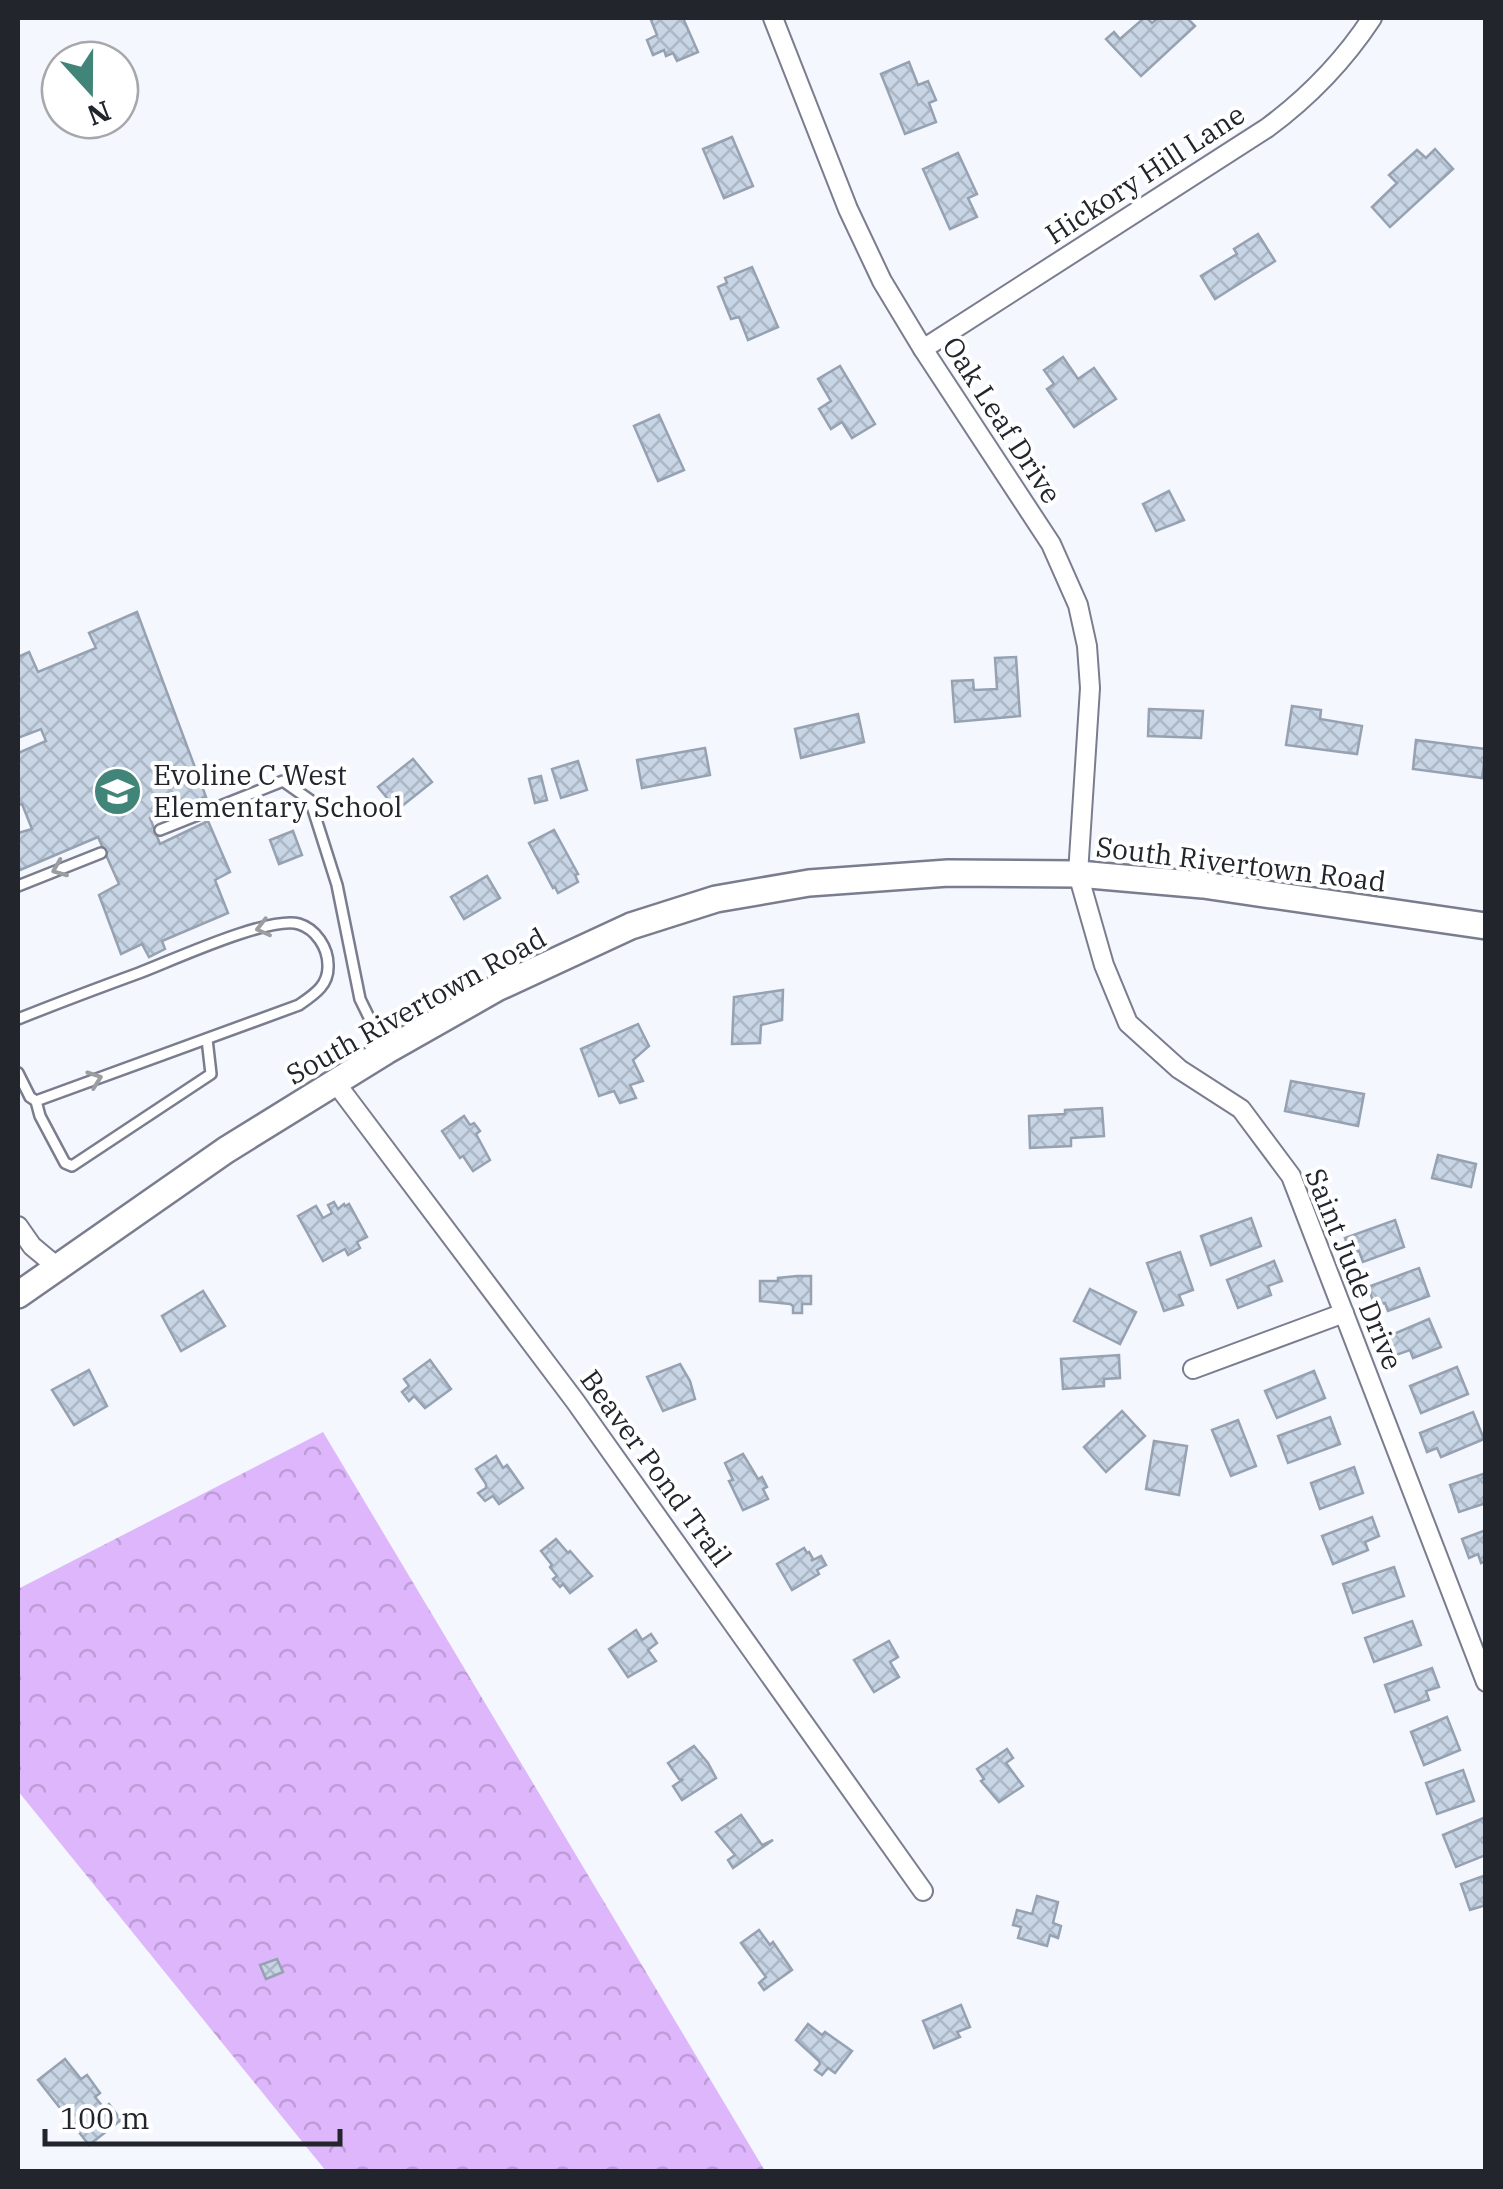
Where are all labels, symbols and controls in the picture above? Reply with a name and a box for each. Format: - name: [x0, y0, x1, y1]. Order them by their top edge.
- north arrow: [40, 40, 140, 140]
- text: N: [82, 93, 116, 135]
- street label: Hickory Hill Lane: [1038, 95, 1252, 252]
- street label: Oak Leaf Drive: [935, 329, 1070, 510]
- place label: Evoline C West Elementary School: [153, 756, 402, 825]
- school or university icon: Evoline C West Elementary School: [92, 765, 144, 817]
- street label: South Rivertown Road: [1094, 827, 1388, 900]
- one-way arrow: [52, 858, 69, 878]
- one-way arrow: [255, 916, 272, 937]
- street label: South Rivertown Road: [279, 919, 552, 1092]
- one-way arrow: [86, 1070, 103, 1091]
- street label: Saint Jude Drive: [1297, 1163, 1412, 1375]
- street label: Beaver Pond Trail: [573, 1362, 740, 1573]
- scale bar: [45, 2084, 340, 2146]
- text: 100 m: [60, 2098, 150, 2137]

